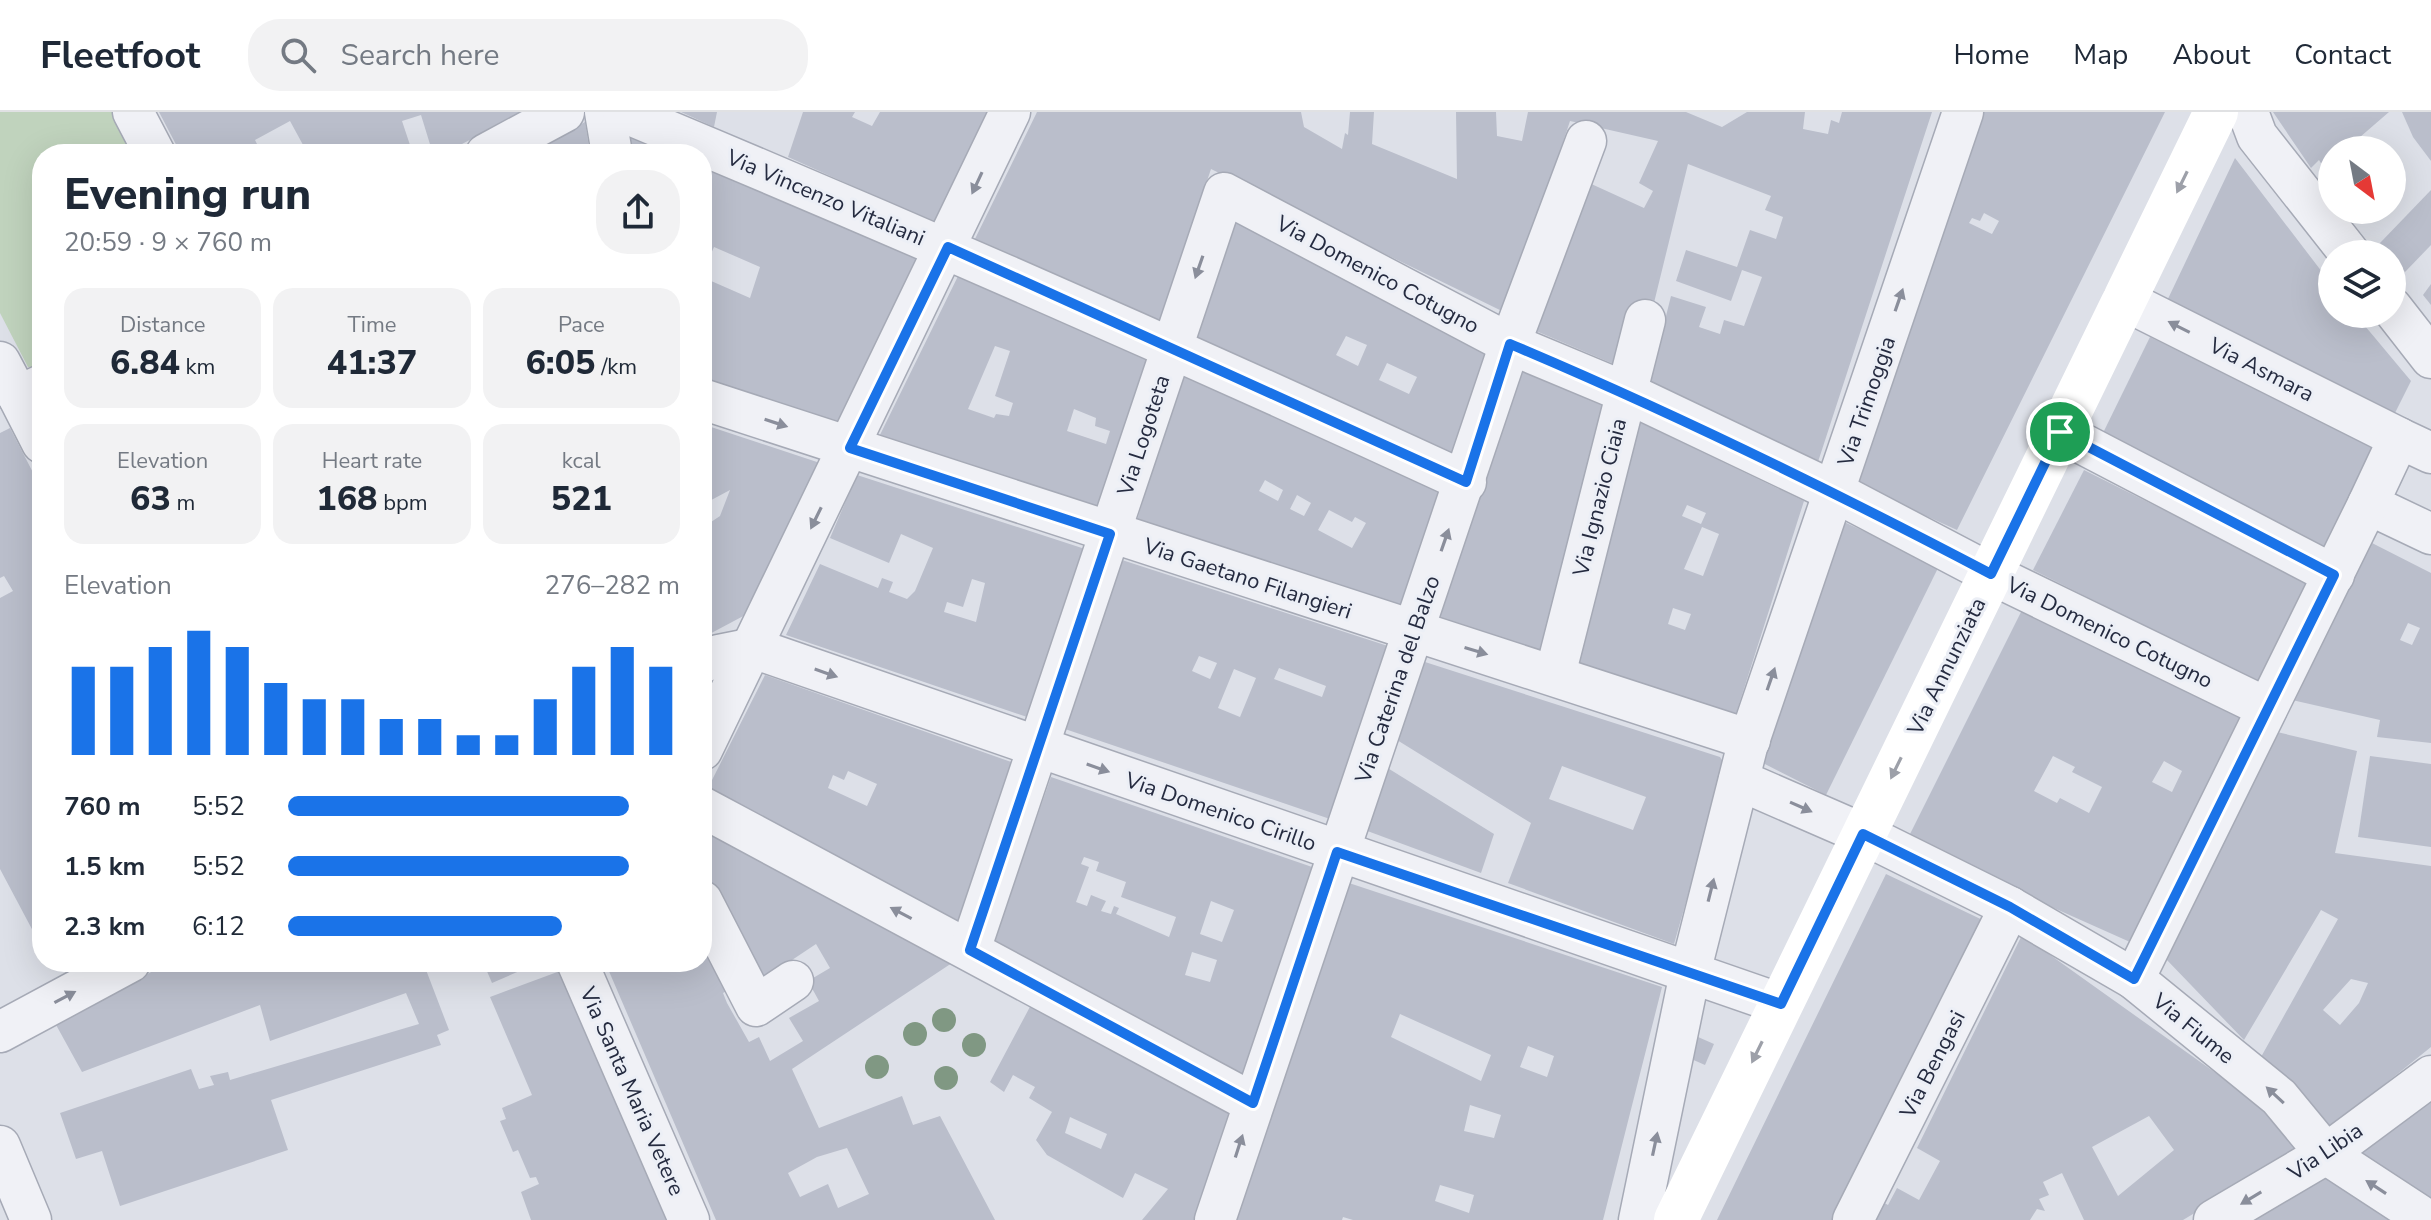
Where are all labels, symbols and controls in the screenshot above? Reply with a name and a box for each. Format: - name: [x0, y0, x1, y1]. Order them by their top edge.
- search box: [248, 19, 808, 91]
- text: Fleetfoot: [40, 30, 200, 81]
- icon: search: [276, 33, 320, 77]
- text: Search here: [340, 35, 499, 76]
- text: Home: [1954, 36, 2029, 74]
- text: Map: [2073, 36, 2128, 74]
- text: About: [2172, 36, 2250, 74]
- text: Contact: [2294, 36, 2391, 74]
- north arrow: [2318, 136, 2406, 224]
- map controls: [2318, 136, 2406, 328]
- street label: Via Vincenzo Vitaliani: [721, 142, 929, 253]
- text: Evening run: [64, 165, 311, 225]
- button: share: [596, 170, 680, 254]
- one-way arrow: [2175, 170, 2189, 194]
- one-way arrow: [970, 171, 984, 194]
- street label: Via Domenico Cotugno: [1270, 208, 1484, 341]
- text: 20:59 · 9 × 760 m: [64, 225, 272, 260]
- button: layers: [2318, 240, 2406, 328]
- one-way arrow: [1193, 255, 1205, 279]
- one-way arrow: [1894, 288, 1906, 312]
- text: Distance: [120, 310, 205, 340]
- text: Time: [348, 310, 396, 340]
- text: Pace: [558, 310, 605, 340]
- one-way arrow: [2168, 321, 2191, 334]
- street label: Via Asmara: [2203, 330, 2319, 409]
- street label: Via Trimoggia: [1830, 332, 1903, 471]
- text: 6.84: [110, 340, 180, 386]
- text: 41:37: [327, 340, 417, 386]
- text: 6:05: [525, 340, 596, 386]
- text: km: [180, 352, 215, 382]
- text: /km: [596, 352, 637, 382]
- street label: Via Logoteta: [1110, 371, 1178, 500]
- pin: [2026, 398, 2094, 466]
- icon: arrive: [2038, 410, 2082, 454]
- street label: Via Ignazio Ciaia: [1566, 415, 1634, 580]
- one-way arrow: [764, 418, 788, 430]
- text: Elevation: [117, 446, 208, 476]
- text: Heart rate: [322, 446, 422, 476]
- text: kcal: [562, 446, 601, 476]
- text: 63: [130, 476, 171, 522]
- text: 168: [316, 476, 378, 522]
- text: 521: [551, 476, 612, 522]
- text: m: [171, 488, 195, 518]
- text: bpm: [378, 488, 428, 518]
- one-way arrow: [809, 506, 823, 529]
- one-way arrow: [1440, 528, 1452, 552]
- street label: Via Gaetano Filangieri: [1139, 531, 1356, 627]
- text: Elevation: [64, 568, 172, 603]
- text: 276–282 m: [544, 568, 680, 603]
- street label: Via Domenico Cotugno: [2001, 569, 2218, 696]
- street label: Via Caterina del Balzo: [1348, 572, 1448, 788]
- street label: Via Annunziata: [1900, 593, 1993, 741]
- one-way arrow: [1464, 645, 1488, 658]
- one-way arrow: [1765, 667, 1777, 691]
- one-way arrow: [814, 668, 838, 680]
- one-way arrow: [1889, 756, 1903, 779]
- one-way arrow: [1086, 763, 1110, 775]
- street label: Via Domenico Cirillo: [1120, 765, 1320, 859]
- text: 760 m: [64, 789, 141, 824]
- text: 5:52: [192, 789, 245, 824]
- one-way arrow: [1789, 801, 1813, 814]
- text: 1.5 km: [64, 849, 145, 884]
- text: 5:52: [192, 849, 245, 884]
- one-way arrow: [1706, 877, 1718, 902]
- one-way arrow: [890, 906, 912, 920]
- text: 2.3 km: [64, 909, 145, 944]
- text: 6:12: [192, 909, 245, 944]
- street label: Via Santa Maria Vetere: [572, 981, 692, 1200]
- street label: Via Fiume: [2145, 986, 2241, 1071]
- one-way arrow: [54, 990, 77, 1004]
- street label: Via Bengasi: [1893, 1006, 1973, 1124]
- one-way arrow: [1750, 1040, 1764, 1063]
- one-way arrow: [2266, 1086, 2285, 1104]
- street label: Via Libia: [2281, 1116, 2369, 1188]
- one-way arrow: [1649, 1131, 1661, 1156]
- one-way arrow: [1234, 1133, 1246, 1157]
- one-way arrow: [2365, 1180, 2387, 1195]
- one-way arrow: [2240, 1191, 2262, 1205]

